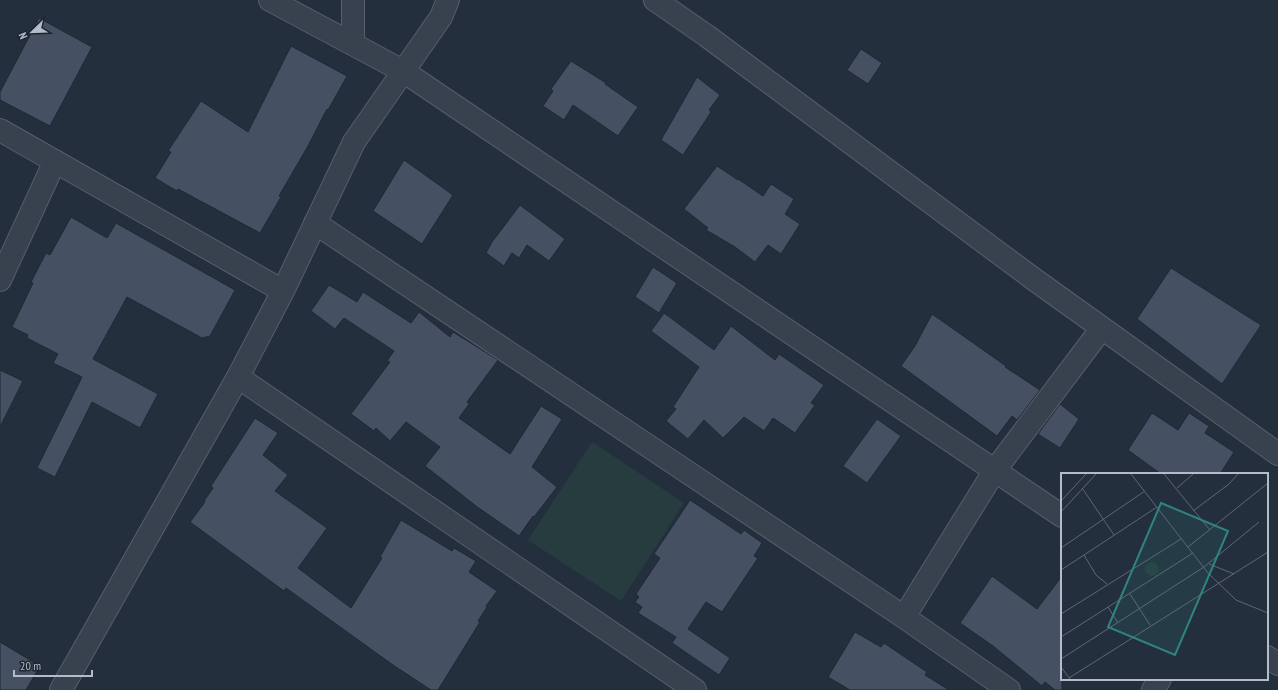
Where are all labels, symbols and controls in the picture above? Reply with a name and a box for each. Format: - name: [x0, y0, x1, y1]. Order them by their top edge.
- north arrow: [12, 12, 52, 52]
- text: N: [15, 30, 30, 41]
- inset map: [1061, 473, 1268, 680]
- scale bar: [14, 652, 92, 678]
- text: 20 m: [20, 658, 41, 673]

